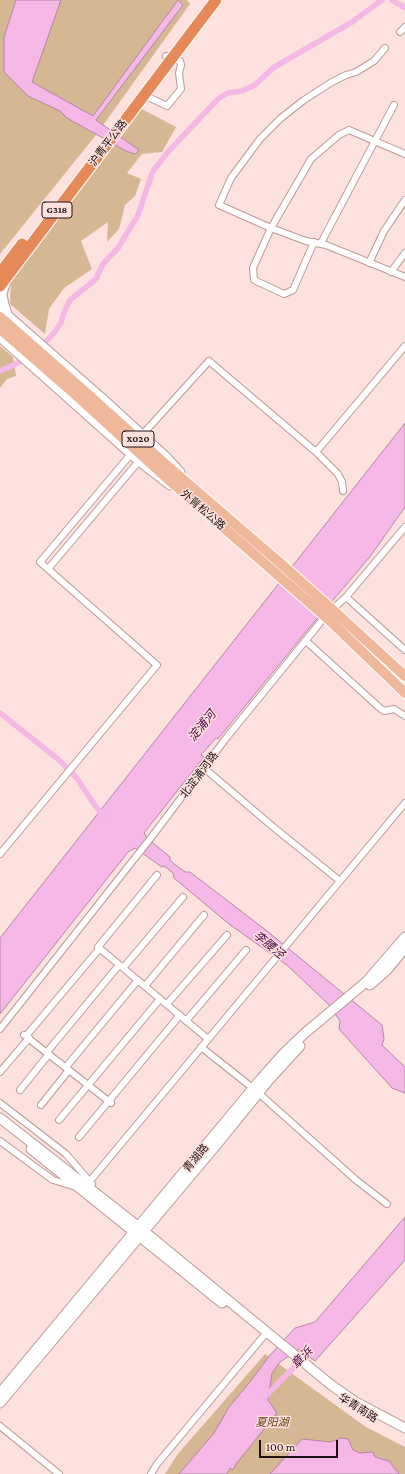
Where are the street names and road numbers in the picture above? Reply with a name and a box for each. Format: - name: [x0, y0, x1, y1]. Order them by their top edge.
- street label: 沪青平公路: [86, 117, 130, 169]
- road number: G318: [42, 202, 72, 218]
- road number: X020: [122, 431, 154, 447]
- street label: 外青松公路: [178, 487, 228, 533]
- street label: 北淀浦河路: [177, 749, 221, 801]
- street label: 青湖路: [180, 1141, 212, 1175]
- street label: 华青南路: [336, 1391, 380, 1425]

